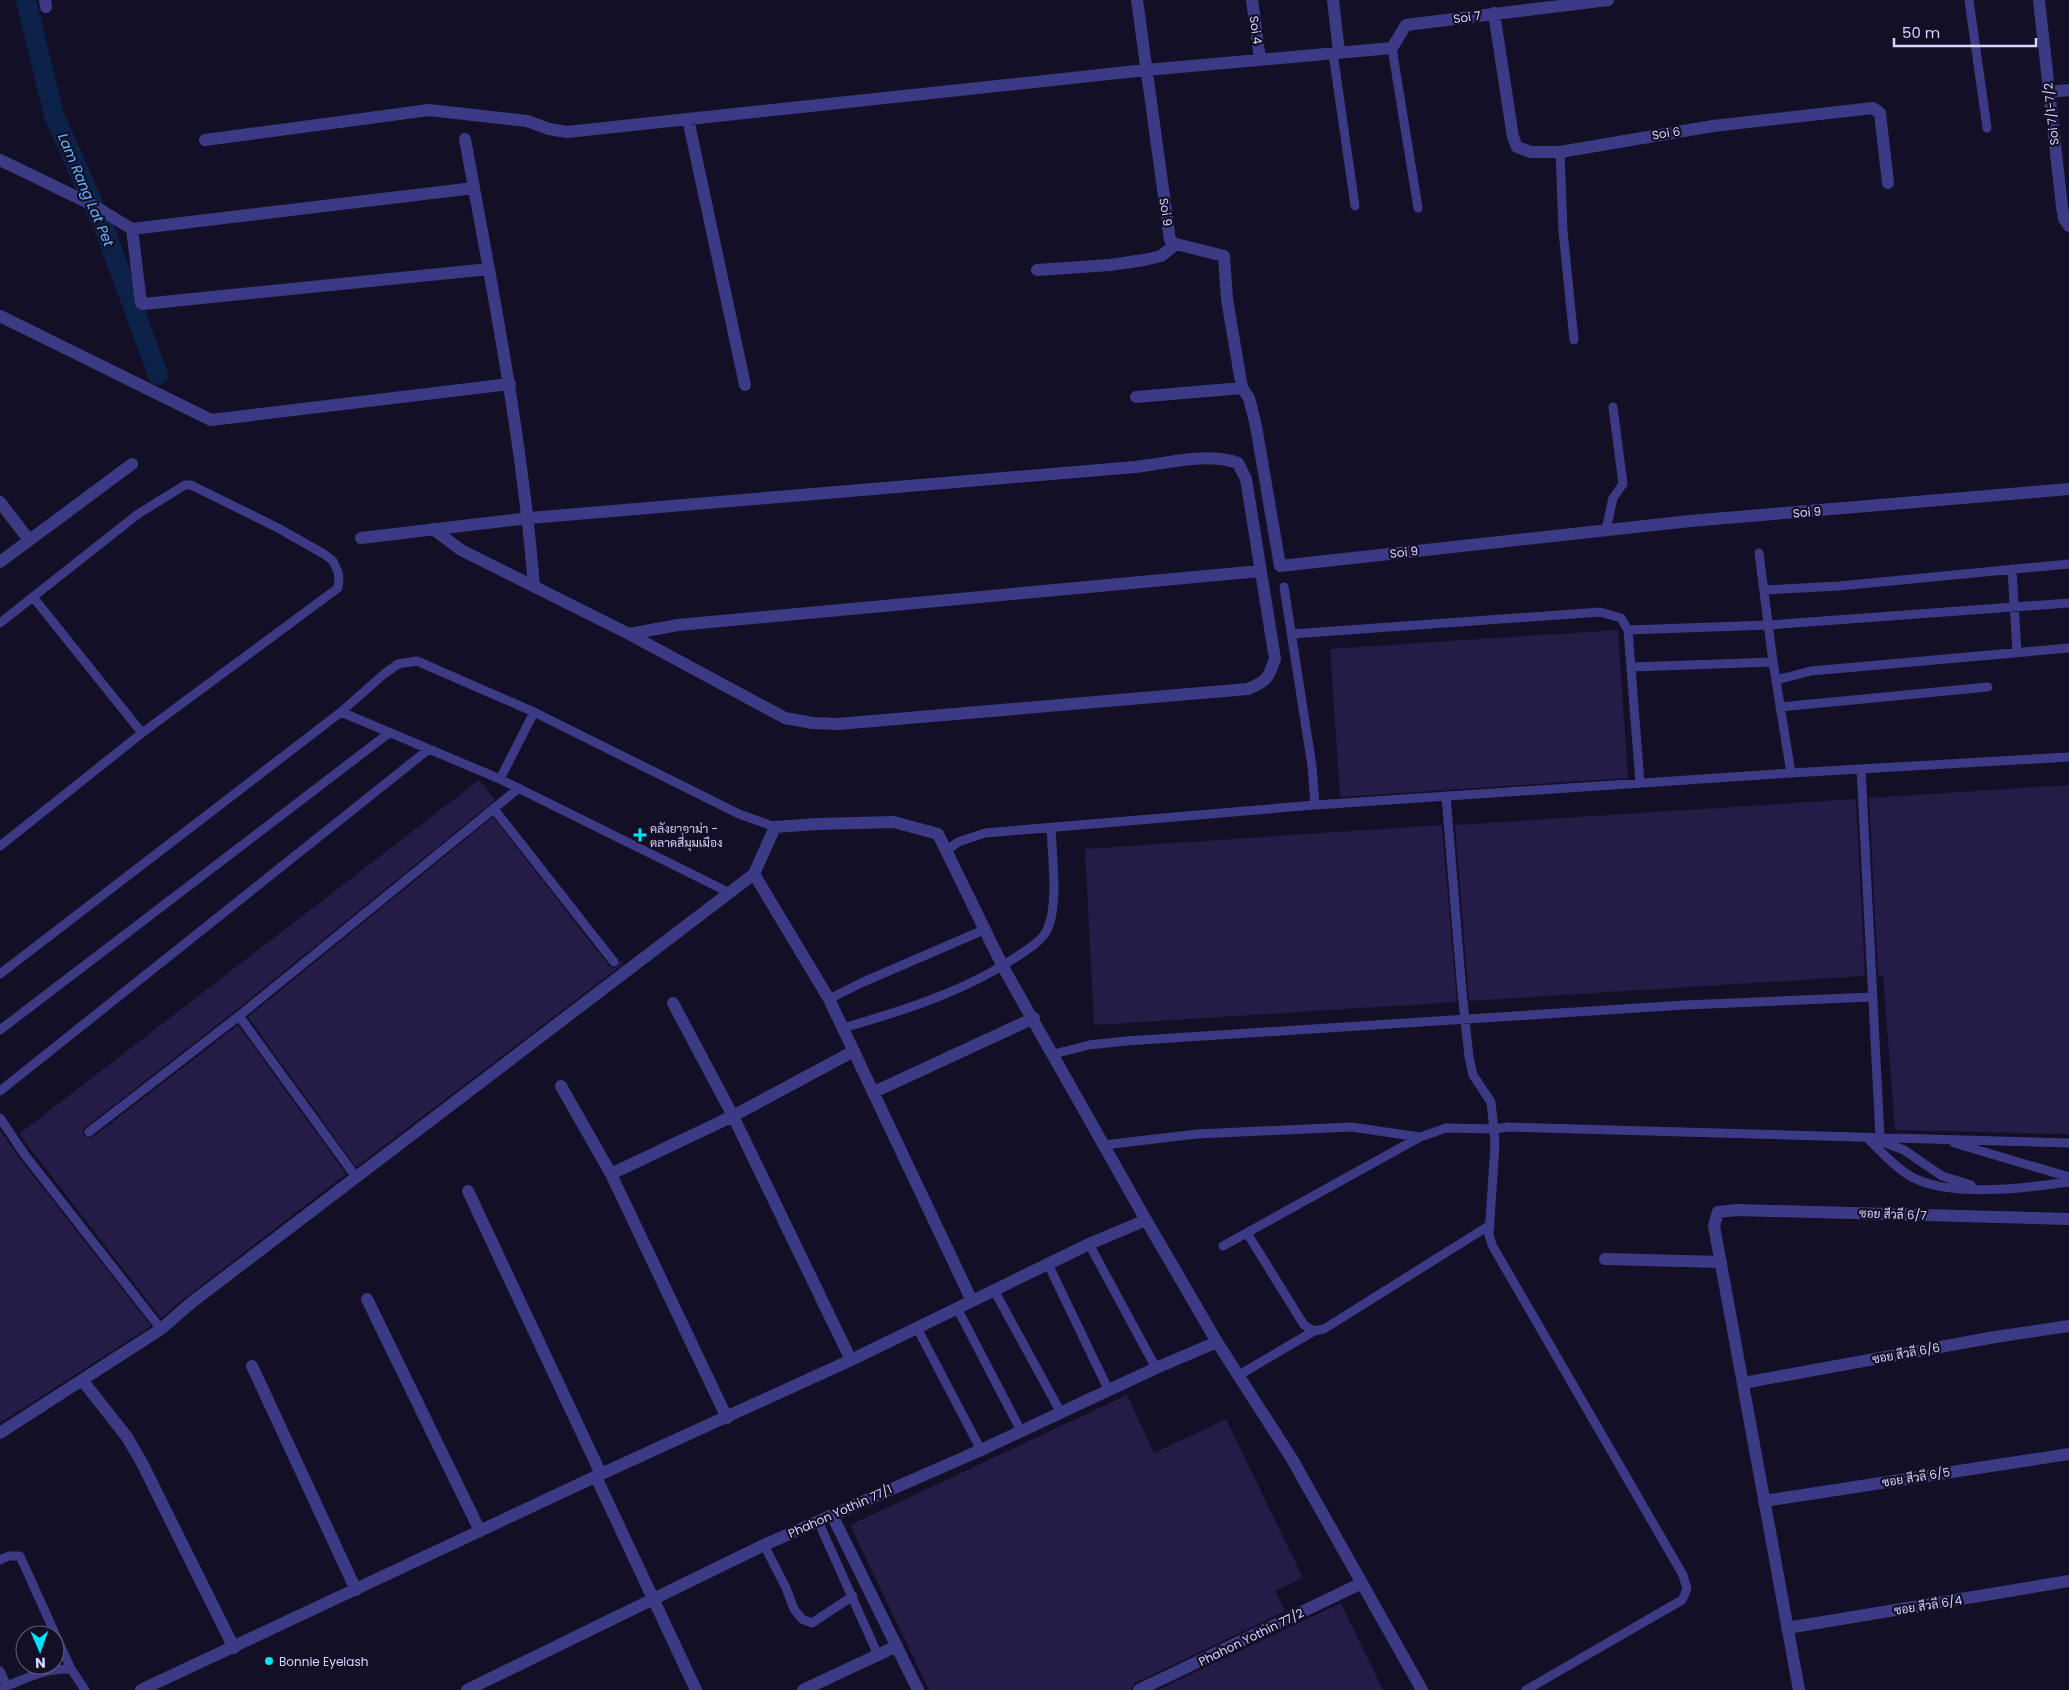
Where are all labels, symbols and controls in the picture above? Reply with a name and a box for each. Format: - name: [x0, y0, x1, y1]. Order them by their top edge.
- street label: Soi 7: [1452, 7, 1482, 27]
- street label: Soi 4: [1246, 15, 1266, 46]
- scale bar: [1894, 15, 2036, 47]
- text: 50 m: [1902, 22, 1940, 43]
- street label: Soi 7/1-7/2: [2039, 82, 2063, 146]
- street label: Soi 6: [1651, 122, 1681, 144]
- water label: Lam Rang Lat Pet: [53, 130, 119, 251]
- street label: Soi 9: [1155, 197, 1177, 227]
- street label: Soi 9: [1792, 502, 1822, 522]
- street label: Soi 9: [1389, 542, 1419, 562]
- place label: คลังยาอาม่า - ตลาดสี่มุมเมือง: [650, 820, 722, 852]
- marker: คลังยาอาม่า - ตลาดสี่มุมเมือง: [634, 829, 646, 841]
- street label: ซอย สีวลี 6/7: [1859, 1204, 1928, 1224]
- street label: ซอย สีวลี 6/6: [1871, 1339, 1941, 1367]
- street label: ซอย สีวลี 6/5: [1881, 1463, 1951, 1491]
- street label: Phahon Yothin 77/1: [785, 1480, 895, 1542]
- street label: ซอย สีวลี 6/4: [1893, 1591, 1964, 1619]
- street label: Phahon Yothin 77/2: [1195, 1604, 1307, 1670]
- north arrow: [15, 1625, 65, 1675]
- text: N: [35, 1653, 46, 1673]
- place label: Bonnie Eyelash: [279, 1653, 368, 1670]
- marker: Bonnie Eyelash: [263, 1655, 275, 1667]

